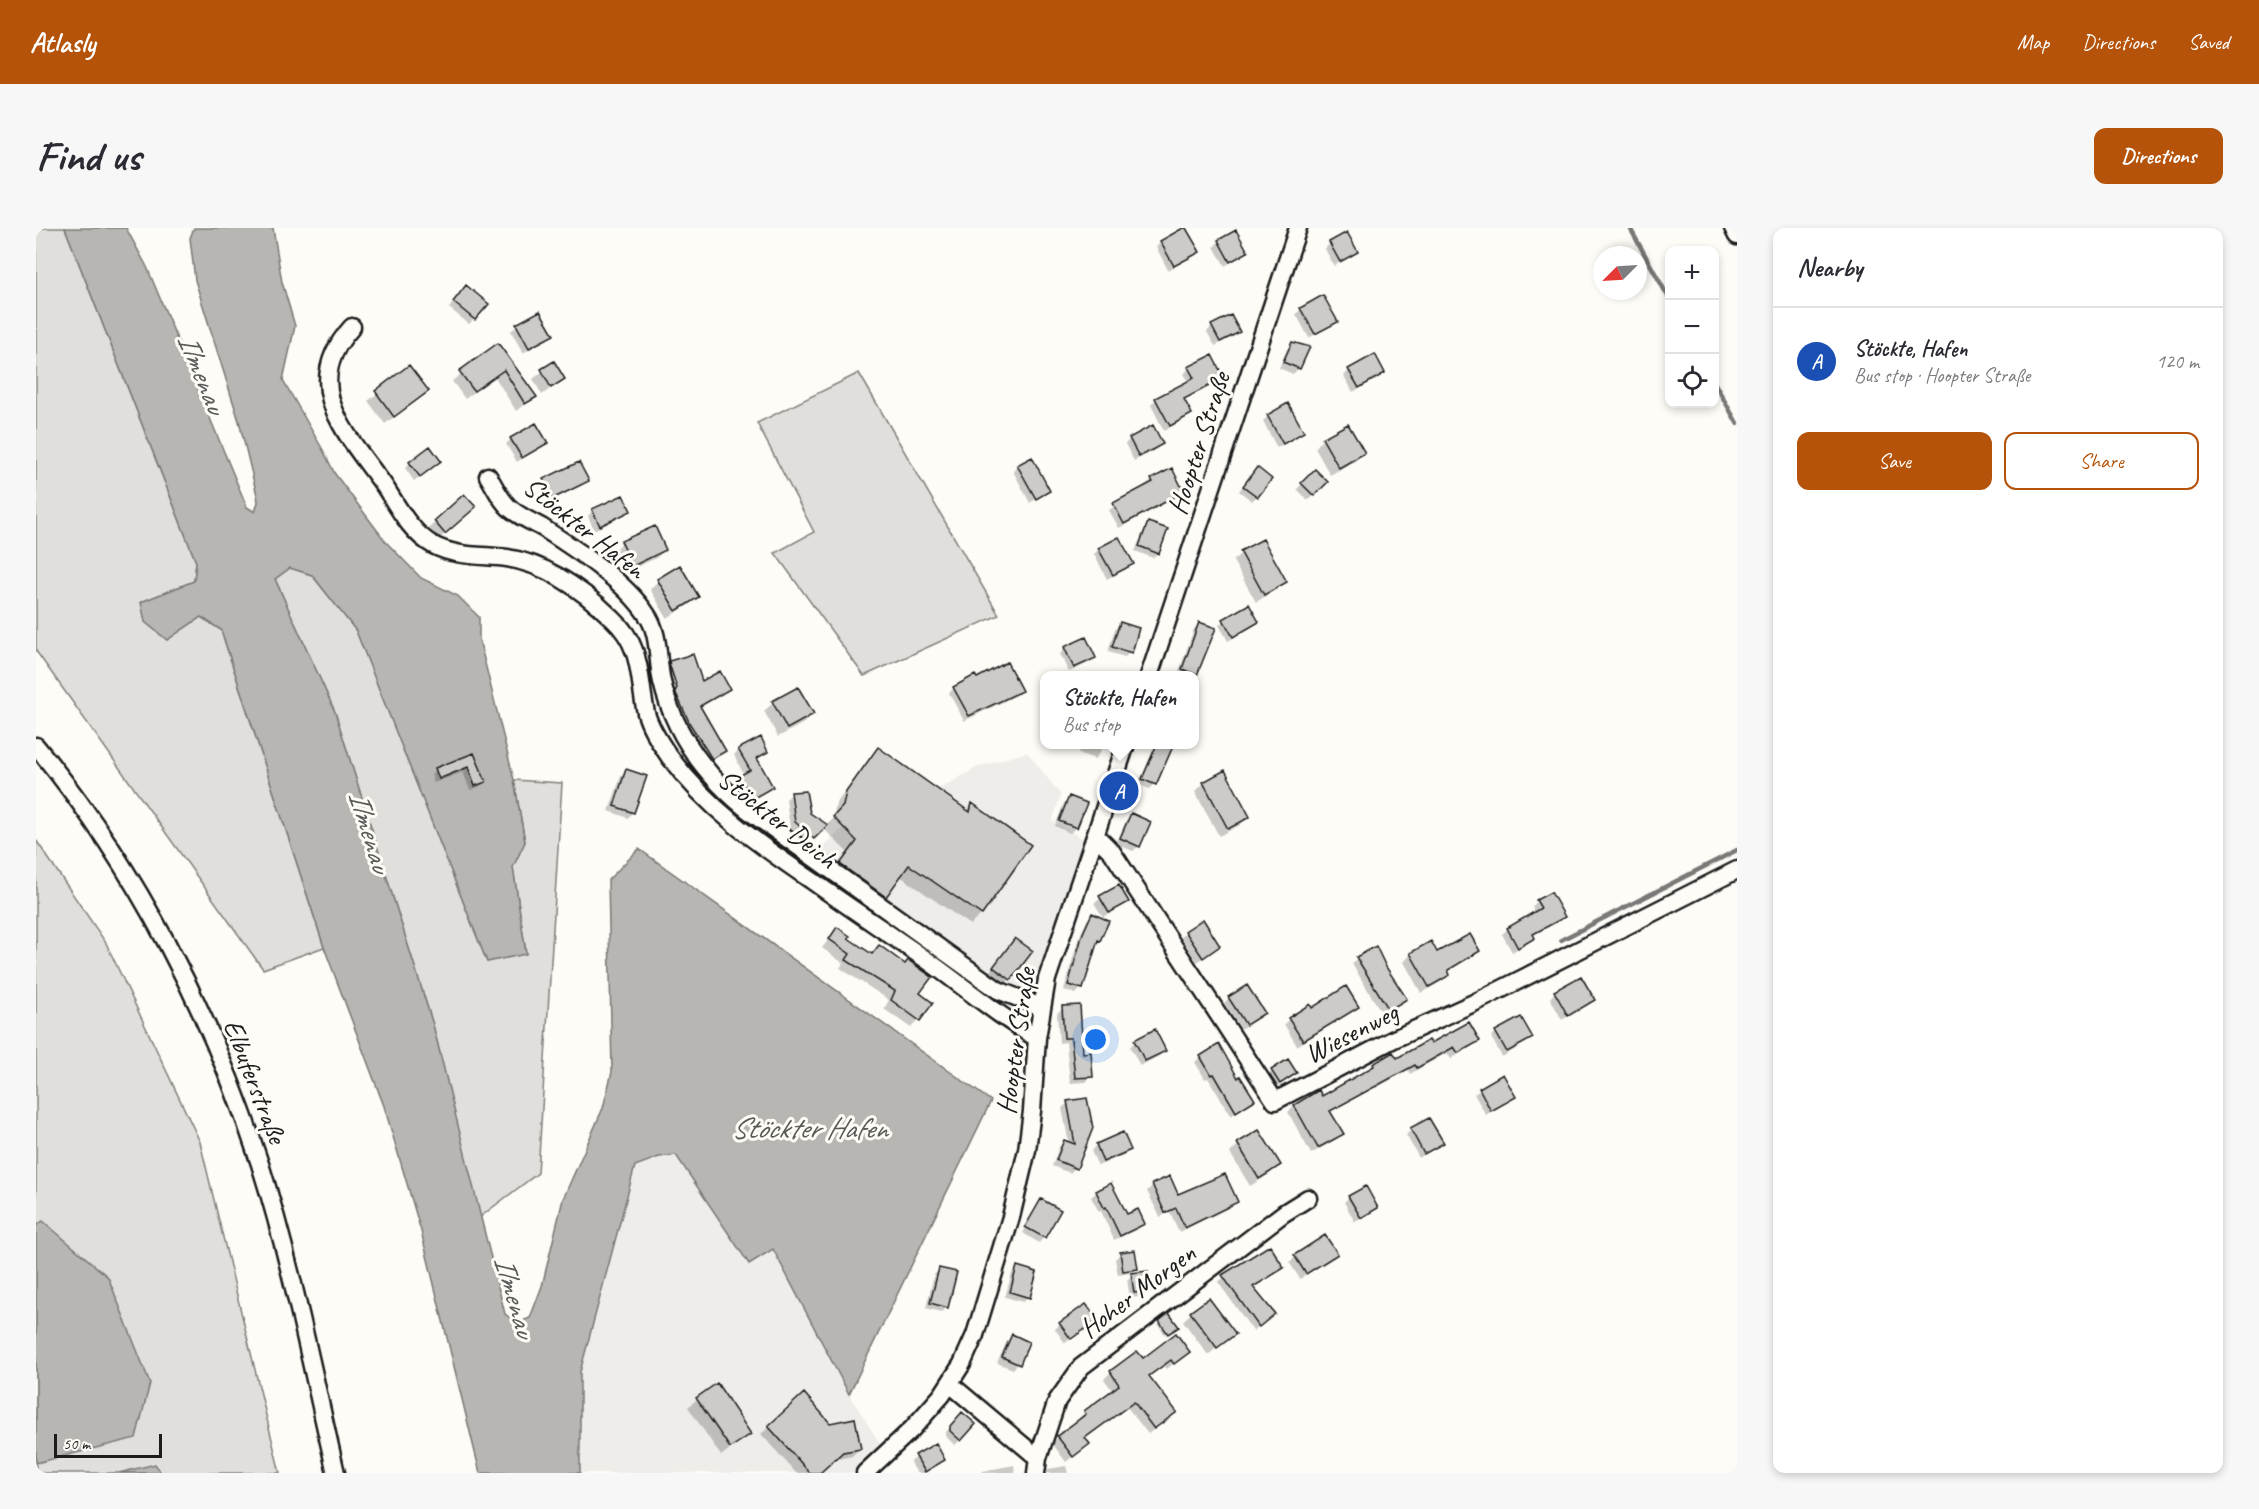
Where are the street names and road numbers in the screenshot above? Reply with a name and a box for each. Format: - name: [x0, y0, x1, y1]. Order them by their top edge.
- street label: Hoopter Straße: [1159, 366, 1238, 519]
- street label: Stöckter Hafen: [517, 469, 654, 587]
- street label: Stöckter Deich: [711, 761, 845, 876]
- street label: Hoopter Straße: [988, 964, 1043, 1116]
- street label: Wiesenweg: [1299, 994, 1405, 1071]
- street label: Elbuferstraße: [216, 1014, 296, 1150]
- street label: Hoher Morgen: [1072, 1235, 1203, 1345]

